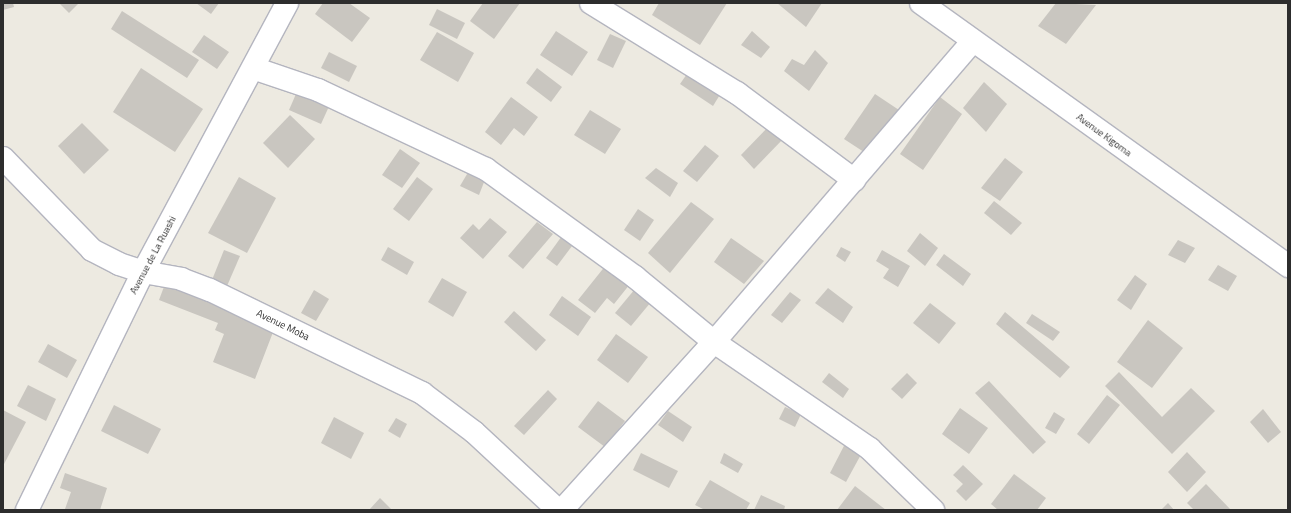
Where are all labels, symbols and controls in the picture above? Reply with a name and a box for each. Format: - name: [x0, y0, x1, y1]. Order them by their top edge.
- street label: Avenue Kigoma: [1074, 111, 1134, 159]
- street label: Avenue de La Ruashi: [127, 214, 179, 296]
- street label: Avenue Moba: [255, 307, 311, 343]

